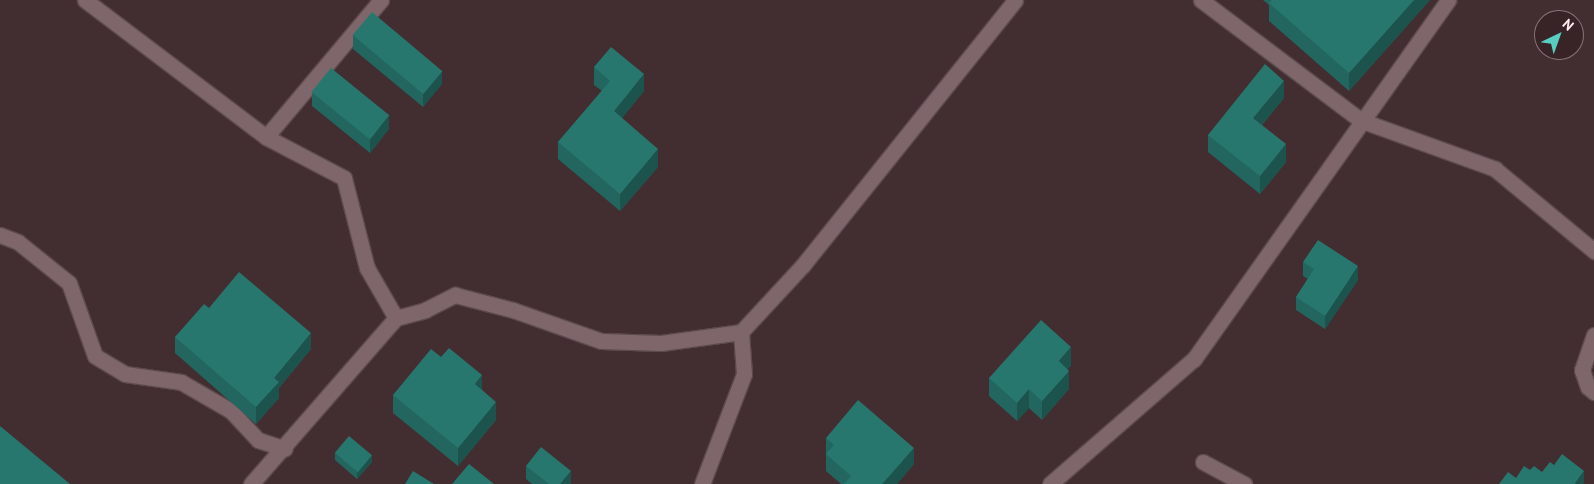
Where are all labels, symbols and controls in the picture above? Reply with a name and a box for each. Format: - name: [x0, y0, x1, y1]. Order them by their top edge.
- north arrow: [1534, 10, 1584, 60]
- text: N: [1559, 15, 1578, 34]

